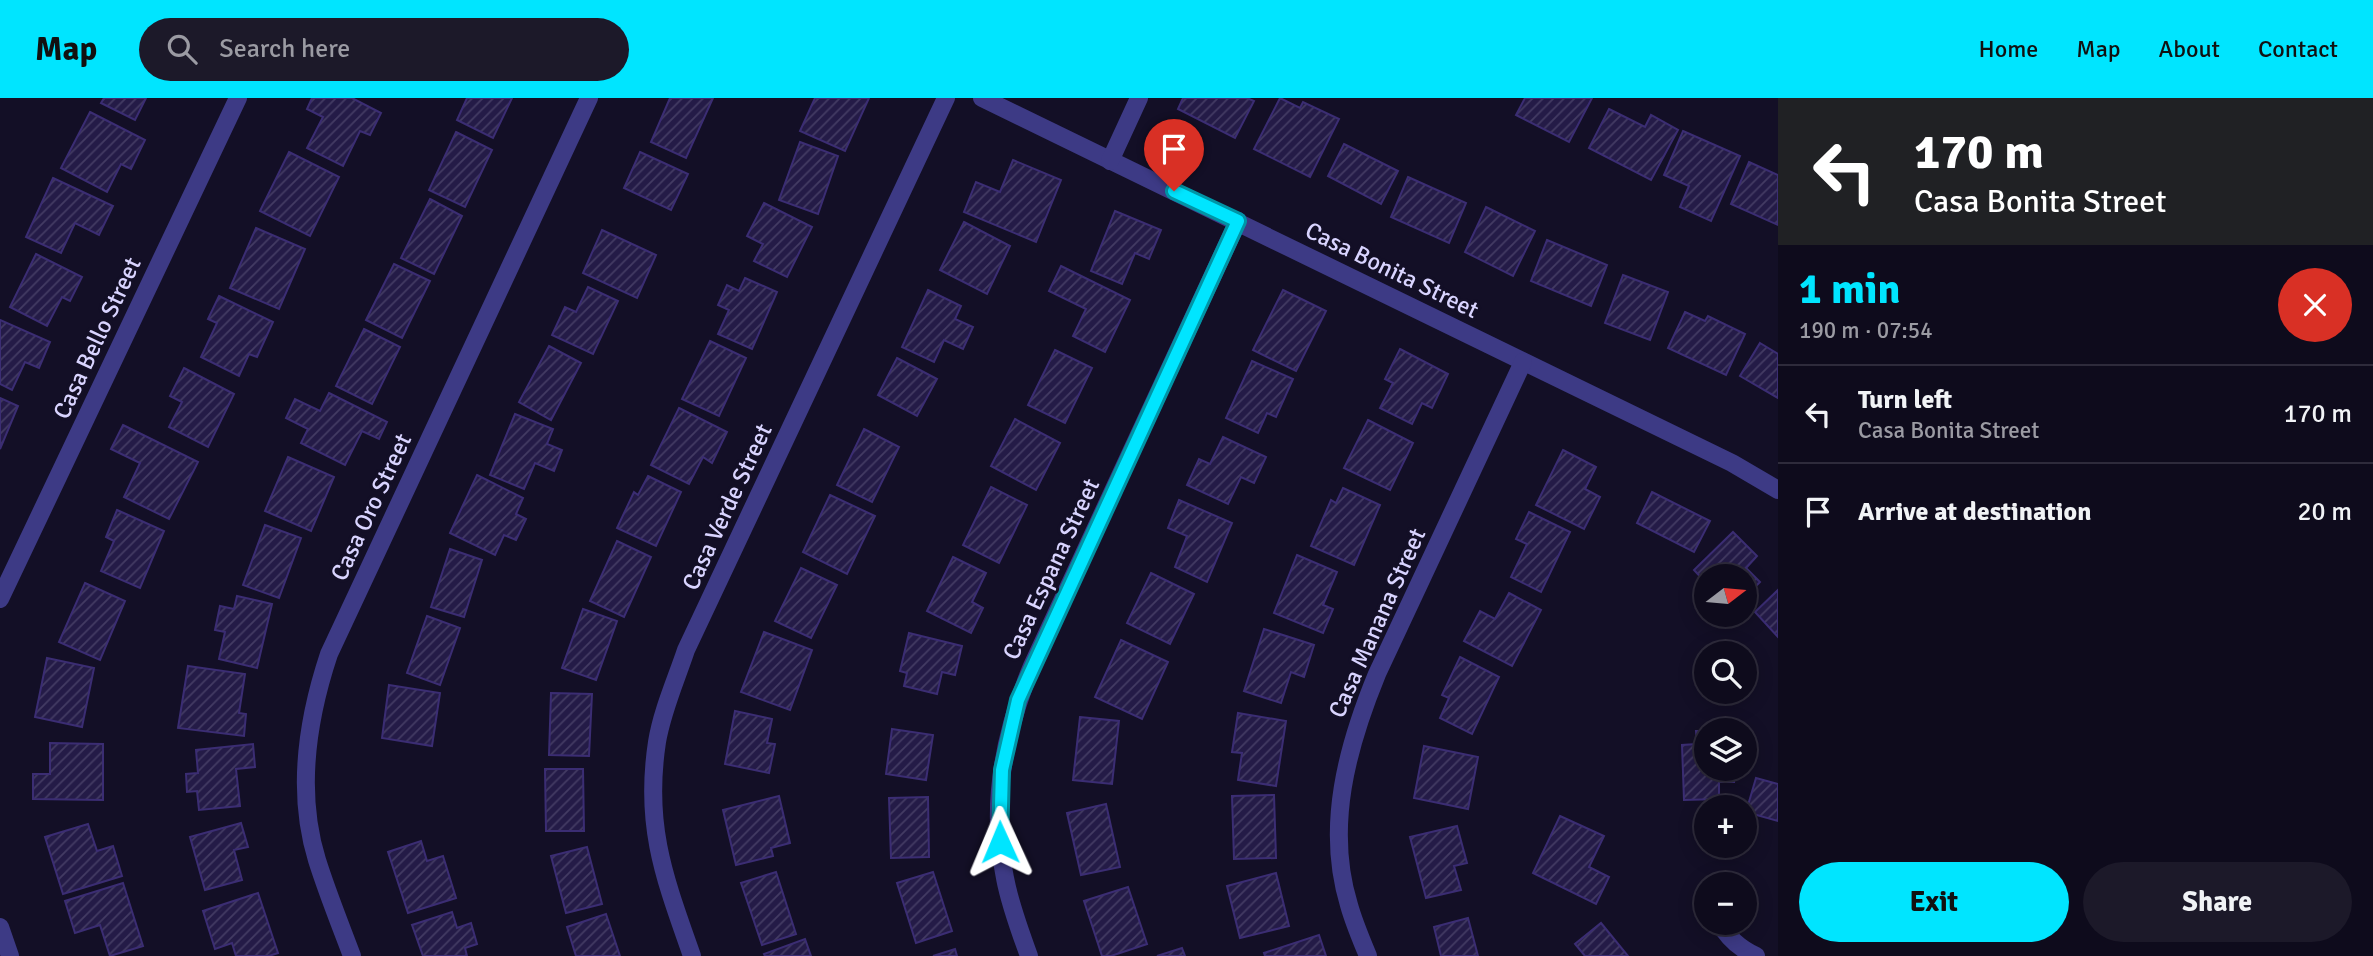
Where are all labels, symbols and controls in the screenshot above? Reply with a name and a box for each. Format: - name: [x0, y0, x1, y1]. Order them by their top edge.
- search box: [139, 18, 629, 81]
- text: Map: [35, 29, 97, 70]
- icon: search: [163, 30, 201, 68]
- text: Search here: [219, 33, 350, 65]
- text: Home: [1978, 34, 2038, 64]
- text: Map: [2076, 34, 2121, 64]
- text: About: [2159, 34, 2220, 64]
- text: Contact: [2258, 34, 2338, 64]
- pin: [1144, 119, 1204, 191]
- text: 170 m: [1914, 122, 2044, 182]
- icon: left: [1799, 126, 1890, 217]
- icon: arrive: [1155, 130, 1193, 168]
- text: Casa Bonita Street: [1914, 182, 2166, 221]
- street label: Casa Bonita Street: [1300, 215, 1484, 325]
- street label: Casa Bello Street: [46, 252, 148, 424]
- text: 1 min: [1799, 264, 1900, 315]
- button: close: [2278, 268, 2352, 342]
- text: 190 m · 07:54: [1799, 316, 1933, 345]
- text: Turn left: [1858, 384, 1952, 416]
- icon: left: [1799, 395, 1837, 433]
- text: 170 m: [2283, 398, 2352, 430]
- text: Casa Bonita Street: [1858, 416, 2039, 445]
- street label: Casa Verde Street: [675, 419, 779, 595]
- street label: Casa Oro Street: [324, 429, 418, 585]
- street label: Casa Espana Street: [996, 474, 1106, 664]
- icon: arrive: [1799, 493, 1837, 531]
- text: Arrive at destination: [1858, 496, 2091, 528]
- text: 20 m: [2297, 496, 2352, 528]
- street label: Casa Manana Street: [1322, 524, 1432, 722]
- north arrow: [1694, 564, 1757, 626]
- map controls: [1694, 564, 1757, 935]
- button: search: [1694, 641, 1757, 704]
- button: layers: [1694, 718, 1757, 781]
- button: +: [1694, 795, 1757, 858]
- position arrow: [963, 805, 1037, 879]
- button: Exit: [1799, 862, 2069, 942]
- button: Share: [2083, 862, 2352, 942]
- button: −: [1694, 872, 1757, 935]

